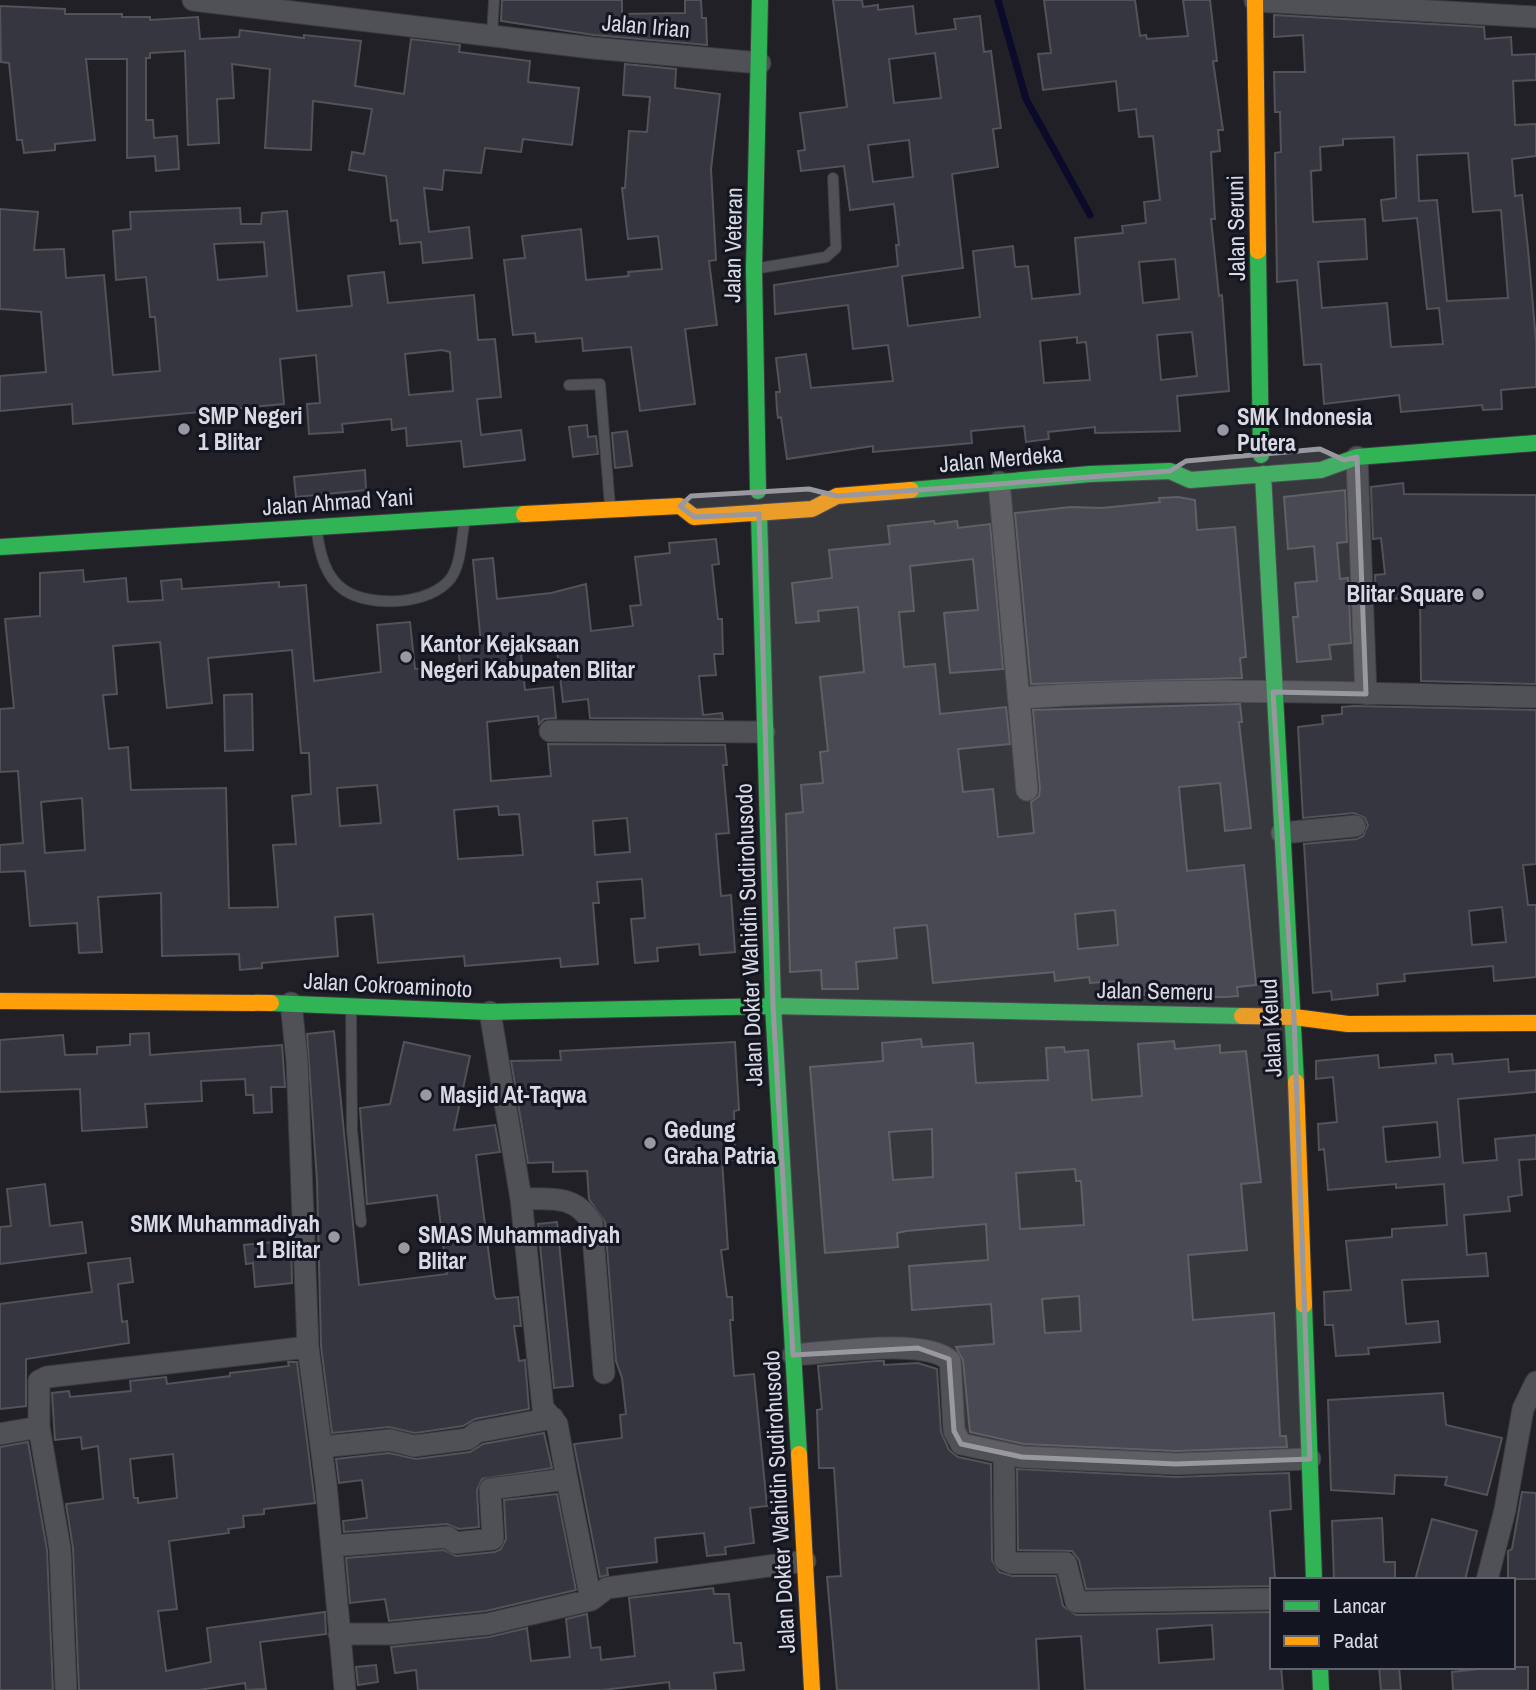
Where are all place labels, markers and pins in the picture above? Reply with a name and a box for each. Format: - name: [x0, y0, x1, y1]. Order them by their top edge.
- place label: SMP Negeri 1 Blitar: [198, 400, 303, 457]
- place label: SMK Indonesia Putera: [1237, 401, 1373, 458]
- marker: SMP Negeri 1 Blitar: [176, 421, 192, 437]
- marker: SMK Indonesia Putera: [1215, 422, 1231, 438]
- place label: Blitar Square: [1347, 578, 1464, 609]
- marker: Blitar Square: [1470, 586, 1486, 602]
- place label: Kantor Kejaksaan Negeri Kabupaten Blitar: [420, 628, 636, 685]
- marker: Kantor Kejaksaan Negeri Kabupaten Blitar: [398, 649, 414, 665]
- place label: Masjid At-Taqwa: [440, 1079, 587, 1110]
- marker: Masjid At-Taqwa: [418, 1087, 434, 1103]
- place label: Gedung Graha Patria: [664, 1114, 777, 1171]
- marker: Gedung Graha Patria: [642, 1135, 658, 1151]
- place label: SMK Muhammadiyah 1 Blitar: [130, 1208, 321, 1265]
- place label: SMAS Muhammadiyah Blitar: [418, 1219, 620, 1276]
- marker: SMK Muhammadiyah 1 Blitar: [326, 1229, 342, 1245]
- marker: SMAS Muhammadiyah Blitar: [396, 1240, 412, 1256]

